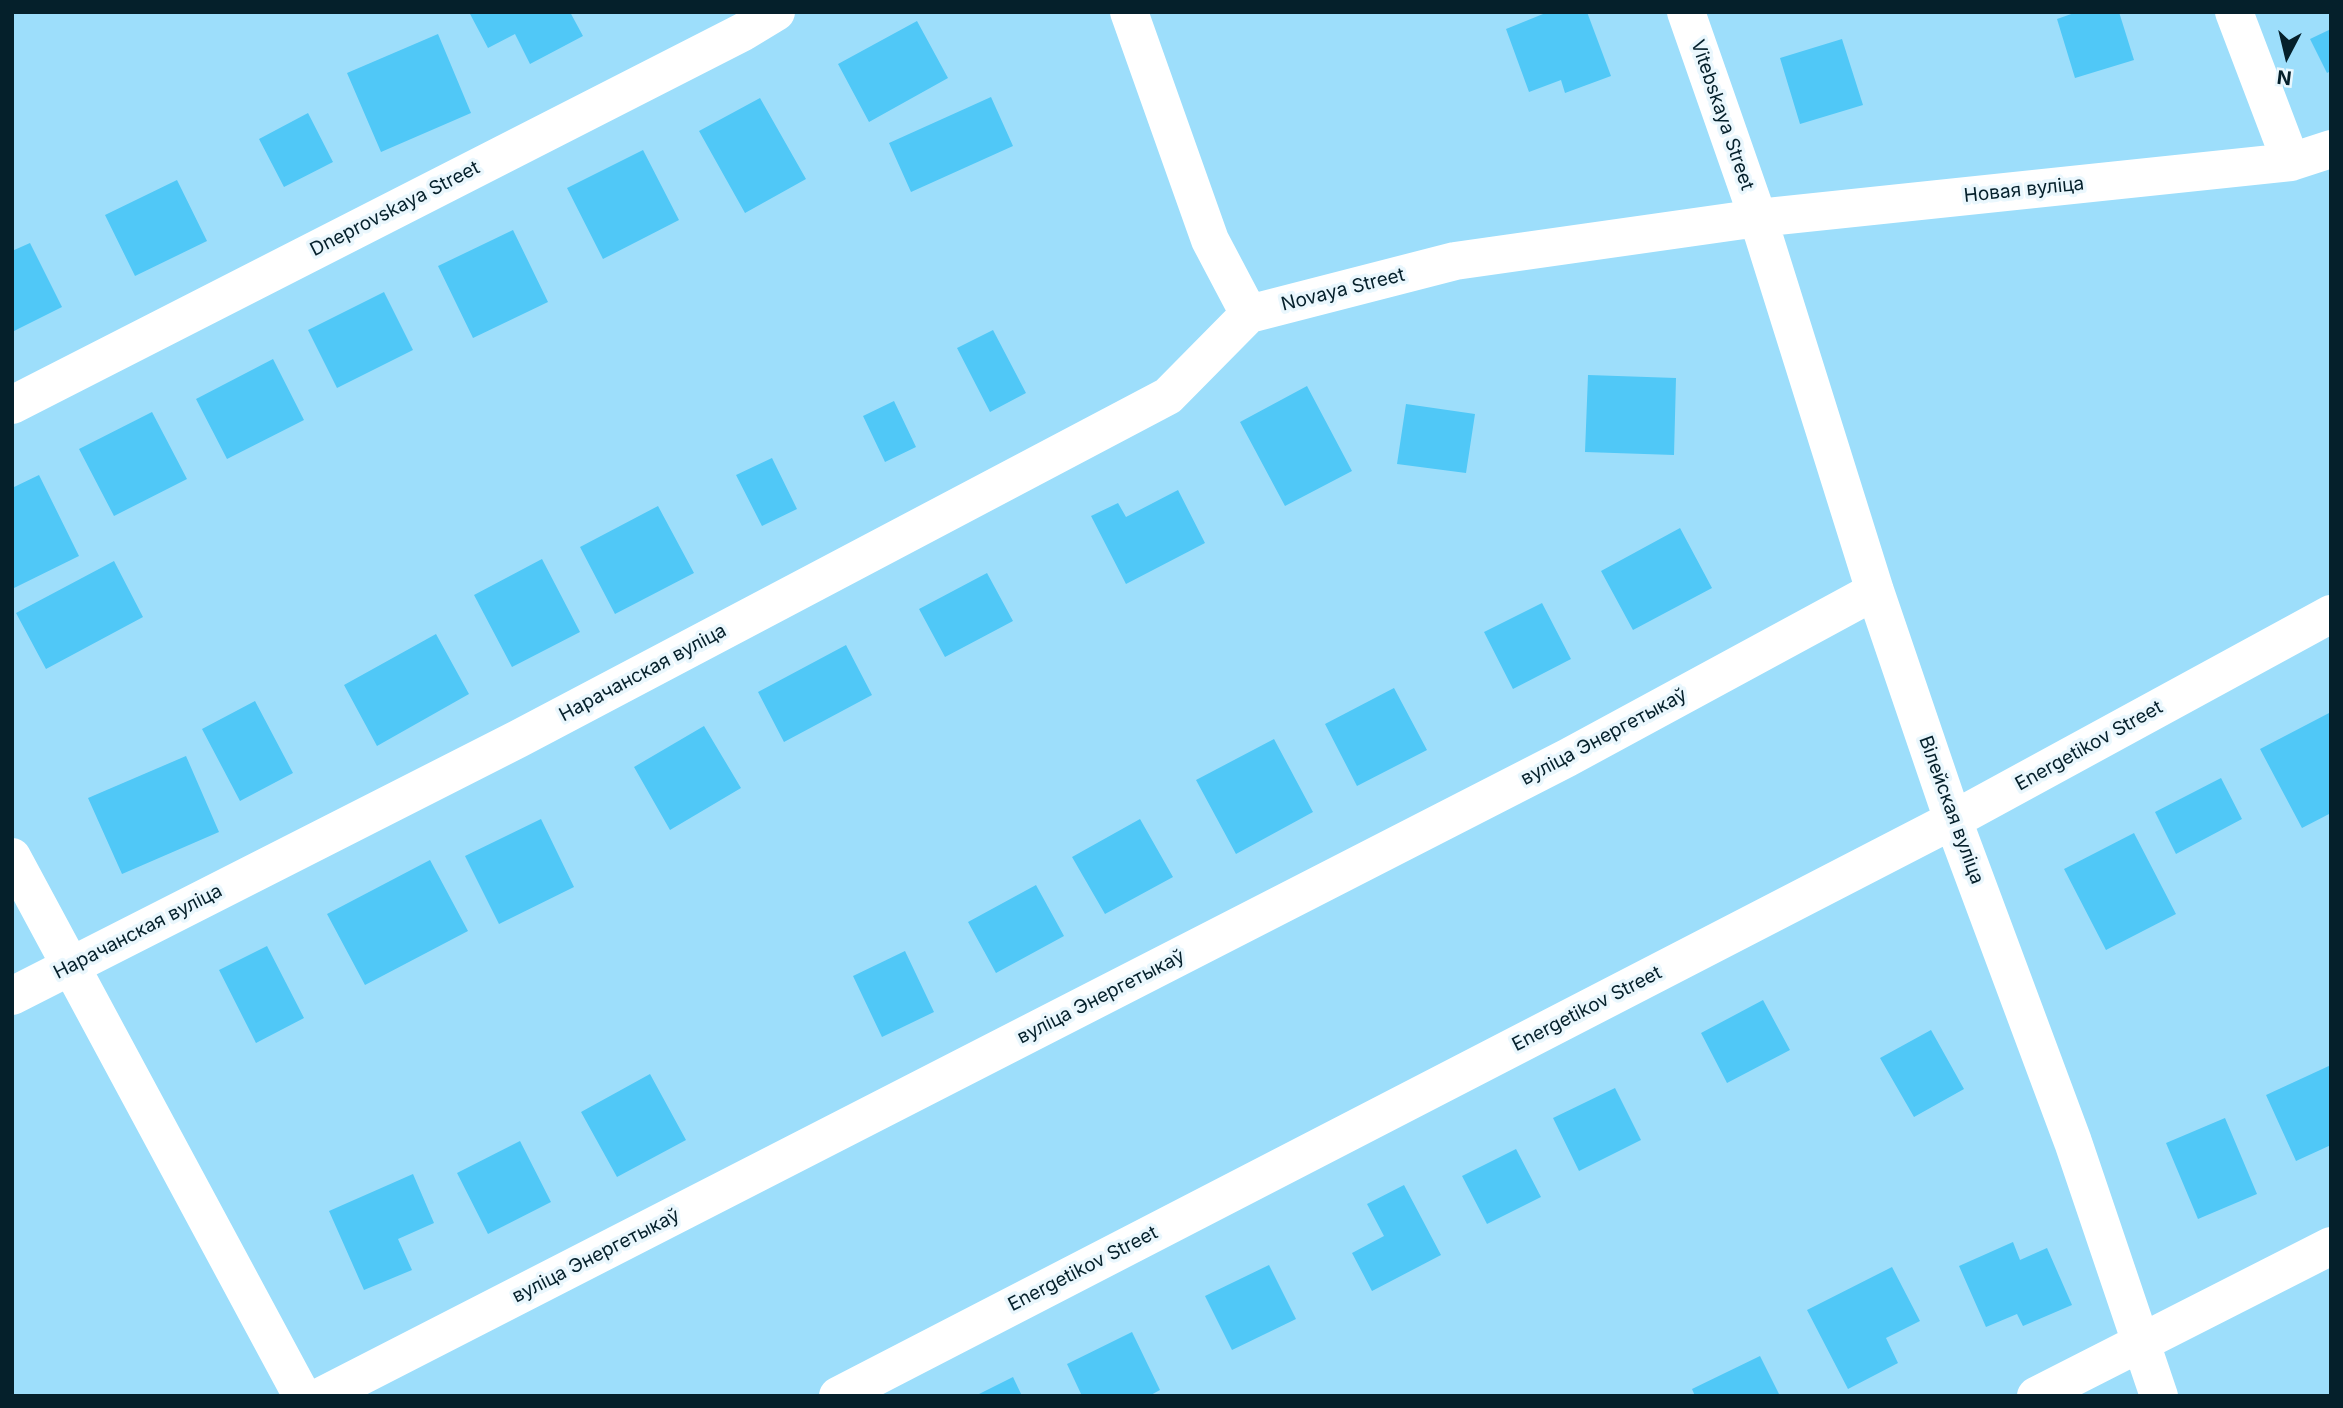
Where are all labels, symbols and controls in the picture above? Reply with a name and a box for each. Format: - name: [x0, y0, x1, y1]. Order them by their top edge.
- north arrow: [2252, 21, 2322, 91]
- street label: Vitebskaya Street: [1686, 37, 1758, 193]
- text: N: [2276, 65, 2293, 90]
- street label: Dneprovskaya Street: [306, 156, 484, 262]
- street label: Новая вуліца: [1963, 172, 2085, 208]
- street label: Novaya Street: [1279, 264, 1407, 316]
- street label: Нарачанская вуліца: [556, 619, 730, 727]
- street label: вуліца Энергетыкаў: [1517, 684, 1691, 790]
- street label: Energetikov Street: [2011, 696, 2167, 796]
- street label: Вілейская вуліца: [1914, 733, 1988, 887]
- street label: Нарачанская вуліца: [50, 880, 226, 984]
- street label: вуліца Энергетыкаў: [1013, 945, 1189, 1049]
- street label: Energetikov Street: [1508, 961, 1666, 1057]
- street label: вуліца Энергетыкаў: [508, 1204, 684, 1308]
- street label: Energetikov Street: [1004, 1221, 1162, 1317]

